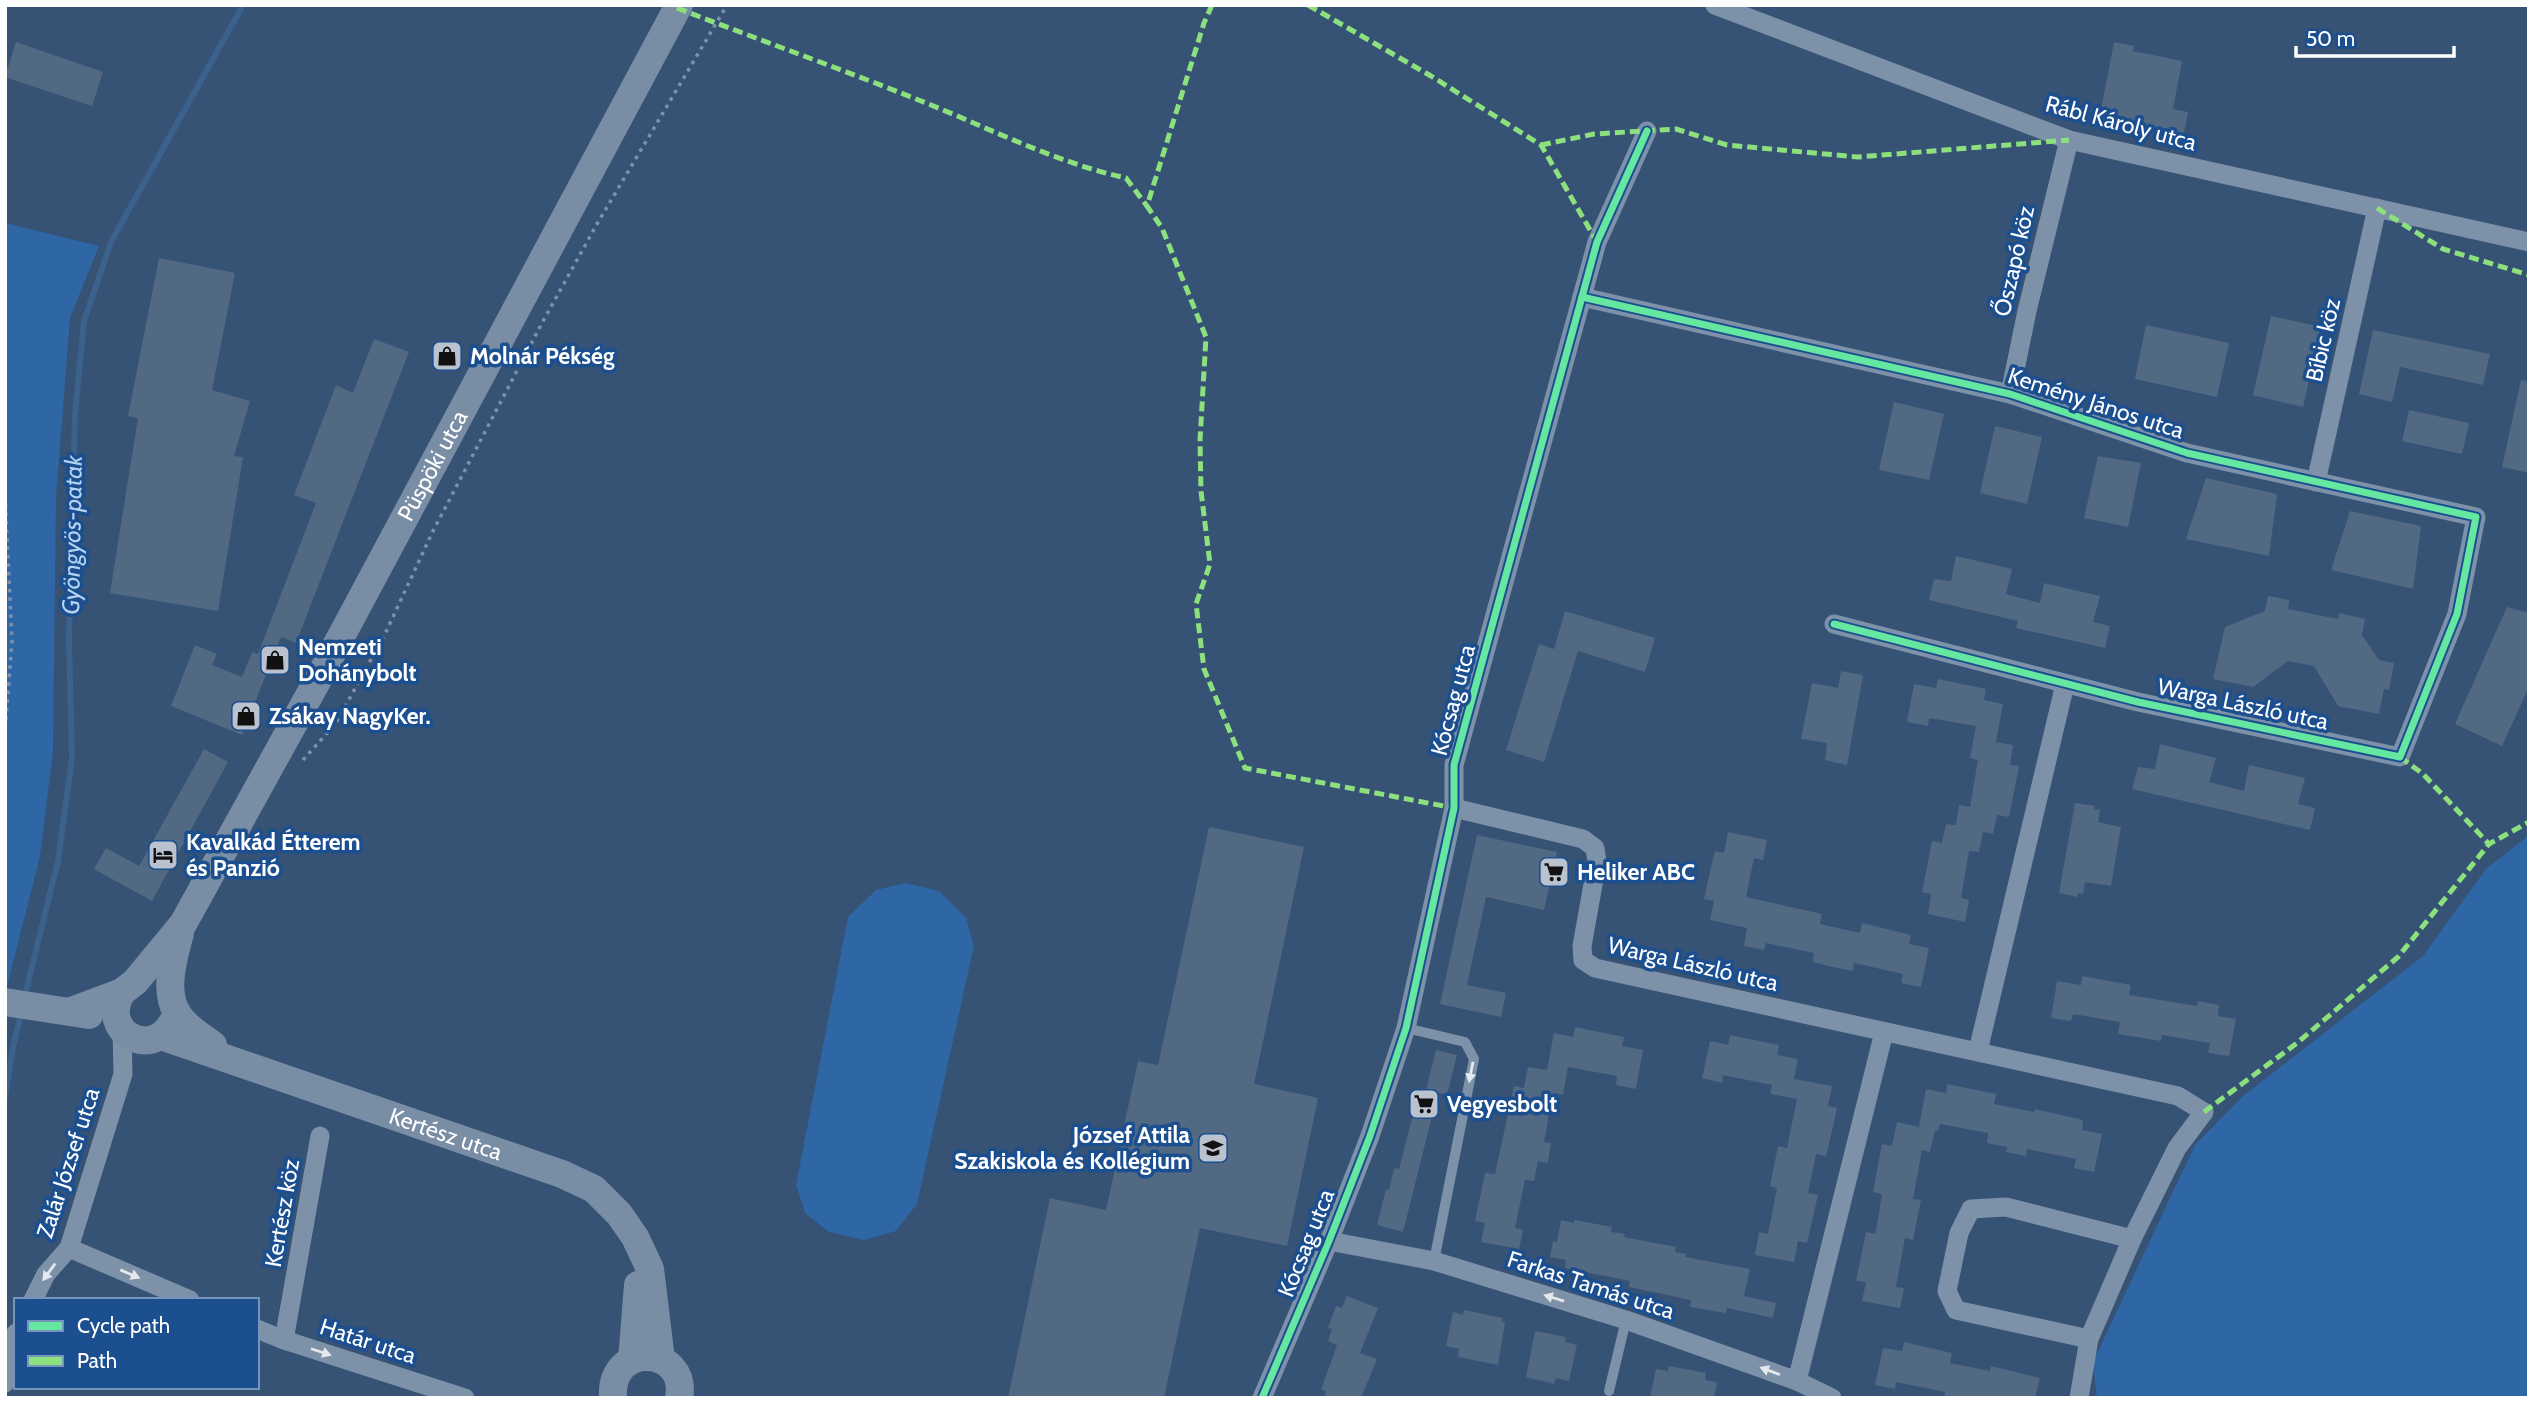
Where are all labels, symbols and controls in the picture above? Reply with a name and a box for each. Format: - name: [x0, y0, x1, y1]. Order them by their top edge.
- scale bar: [2296, 14, 2454, 58]
- text: 50 m: [2306, 26, 2355, 51]
- street label: Rábl Károly utca: [2042, 89, 2200, 157]
- street label: Őszapó köz: [1987, 203, 2040, 319]
- street label: Bíbic köz: [2300, 295, 2346, 384]
- shop icon: Molnár Pékség: [430, 339, 464, 373]
- place label: Molnár Pékség: [470, 342, 615, 370]
- street label: Kemény János utca: [2004, 361, 2188, 445]
- street label: Püspöki utca: [391, 405, 474, 526]
- water label: Gyöngyös-patak: [56, 454, 88, 615]
- place label: Nemzeti Dohánybolt: [298, 633, 417, 687]
- street label: Kócsag utca: [1425, 641, 1481, 759]
- shop icon: Nemzeti Dohánybolt: [258, 643, 292, 677]
- street label: Warga László utca: [2155, 672, 2331, 736]
- shop icon: Zsákay NagyKer.: [229, 699, 263, 733]
- place label: Zsákay NagyKer.: [269, 702, 431, 730]
- place label: Kavalkád Étterem és Panzió: [186, 828, 361, 882]
- hotel icon: Kavalkád Étterem és Panzió: [146, 838, 180, 872]
- supermarket icon: Heliker ABC: [1537, 855, 1571, 889]
- place label: Heliker ABC: [1577, 858, 1695, 886]
- street label: Warga László utca: [1605, 931, 1781, 997]
- one-way arrow: [1466, 1061, 1477, 1083]
- street label: Zalár József utca: [31, 1084, 105, 1242]
- supermarket icon: Vegyesbolt: [1407, 1087, 1441, 1121]
- place label: Vegyesbolt: [1447, 1090, 1557, 1118]
- street label: Kertész utca: [385, 1102, 506, 1166]
- place label: József Attila Szakiskola és Kollégium: [954, 1121, 1191, 1175]
- school or university icon: József Attila Szakiskola és Kollégium: [1196, 1131, 1230, 1165]
- street label: Kertész köz: [259, 1157, 305, 1269]
- street label: Kócsag utca: [1272, 1185, 1340, 1301]
- street label: Farkas Tamás utca: [1504, 1245, 1678, 1325]
- one-way arrow: [42, 1263, 56, 1282]
- one-way arrow: [119, 1269, 140, 1280]
- one-way arrow: [1544, 1292, 1565, 1302]
- legend: [14, 1298, 259, 1389]
- street label: Határ utca: [316, 1312, 420, 1370]
- text: Cycle path: [77, 1313, 170, 1338]
- one-way arrow: [311, 1347, 332, 1358]
- text: Path: [77, 1348, 117, 1373]
- one-way arrow: [1759, 1365, 1780, 1376]

